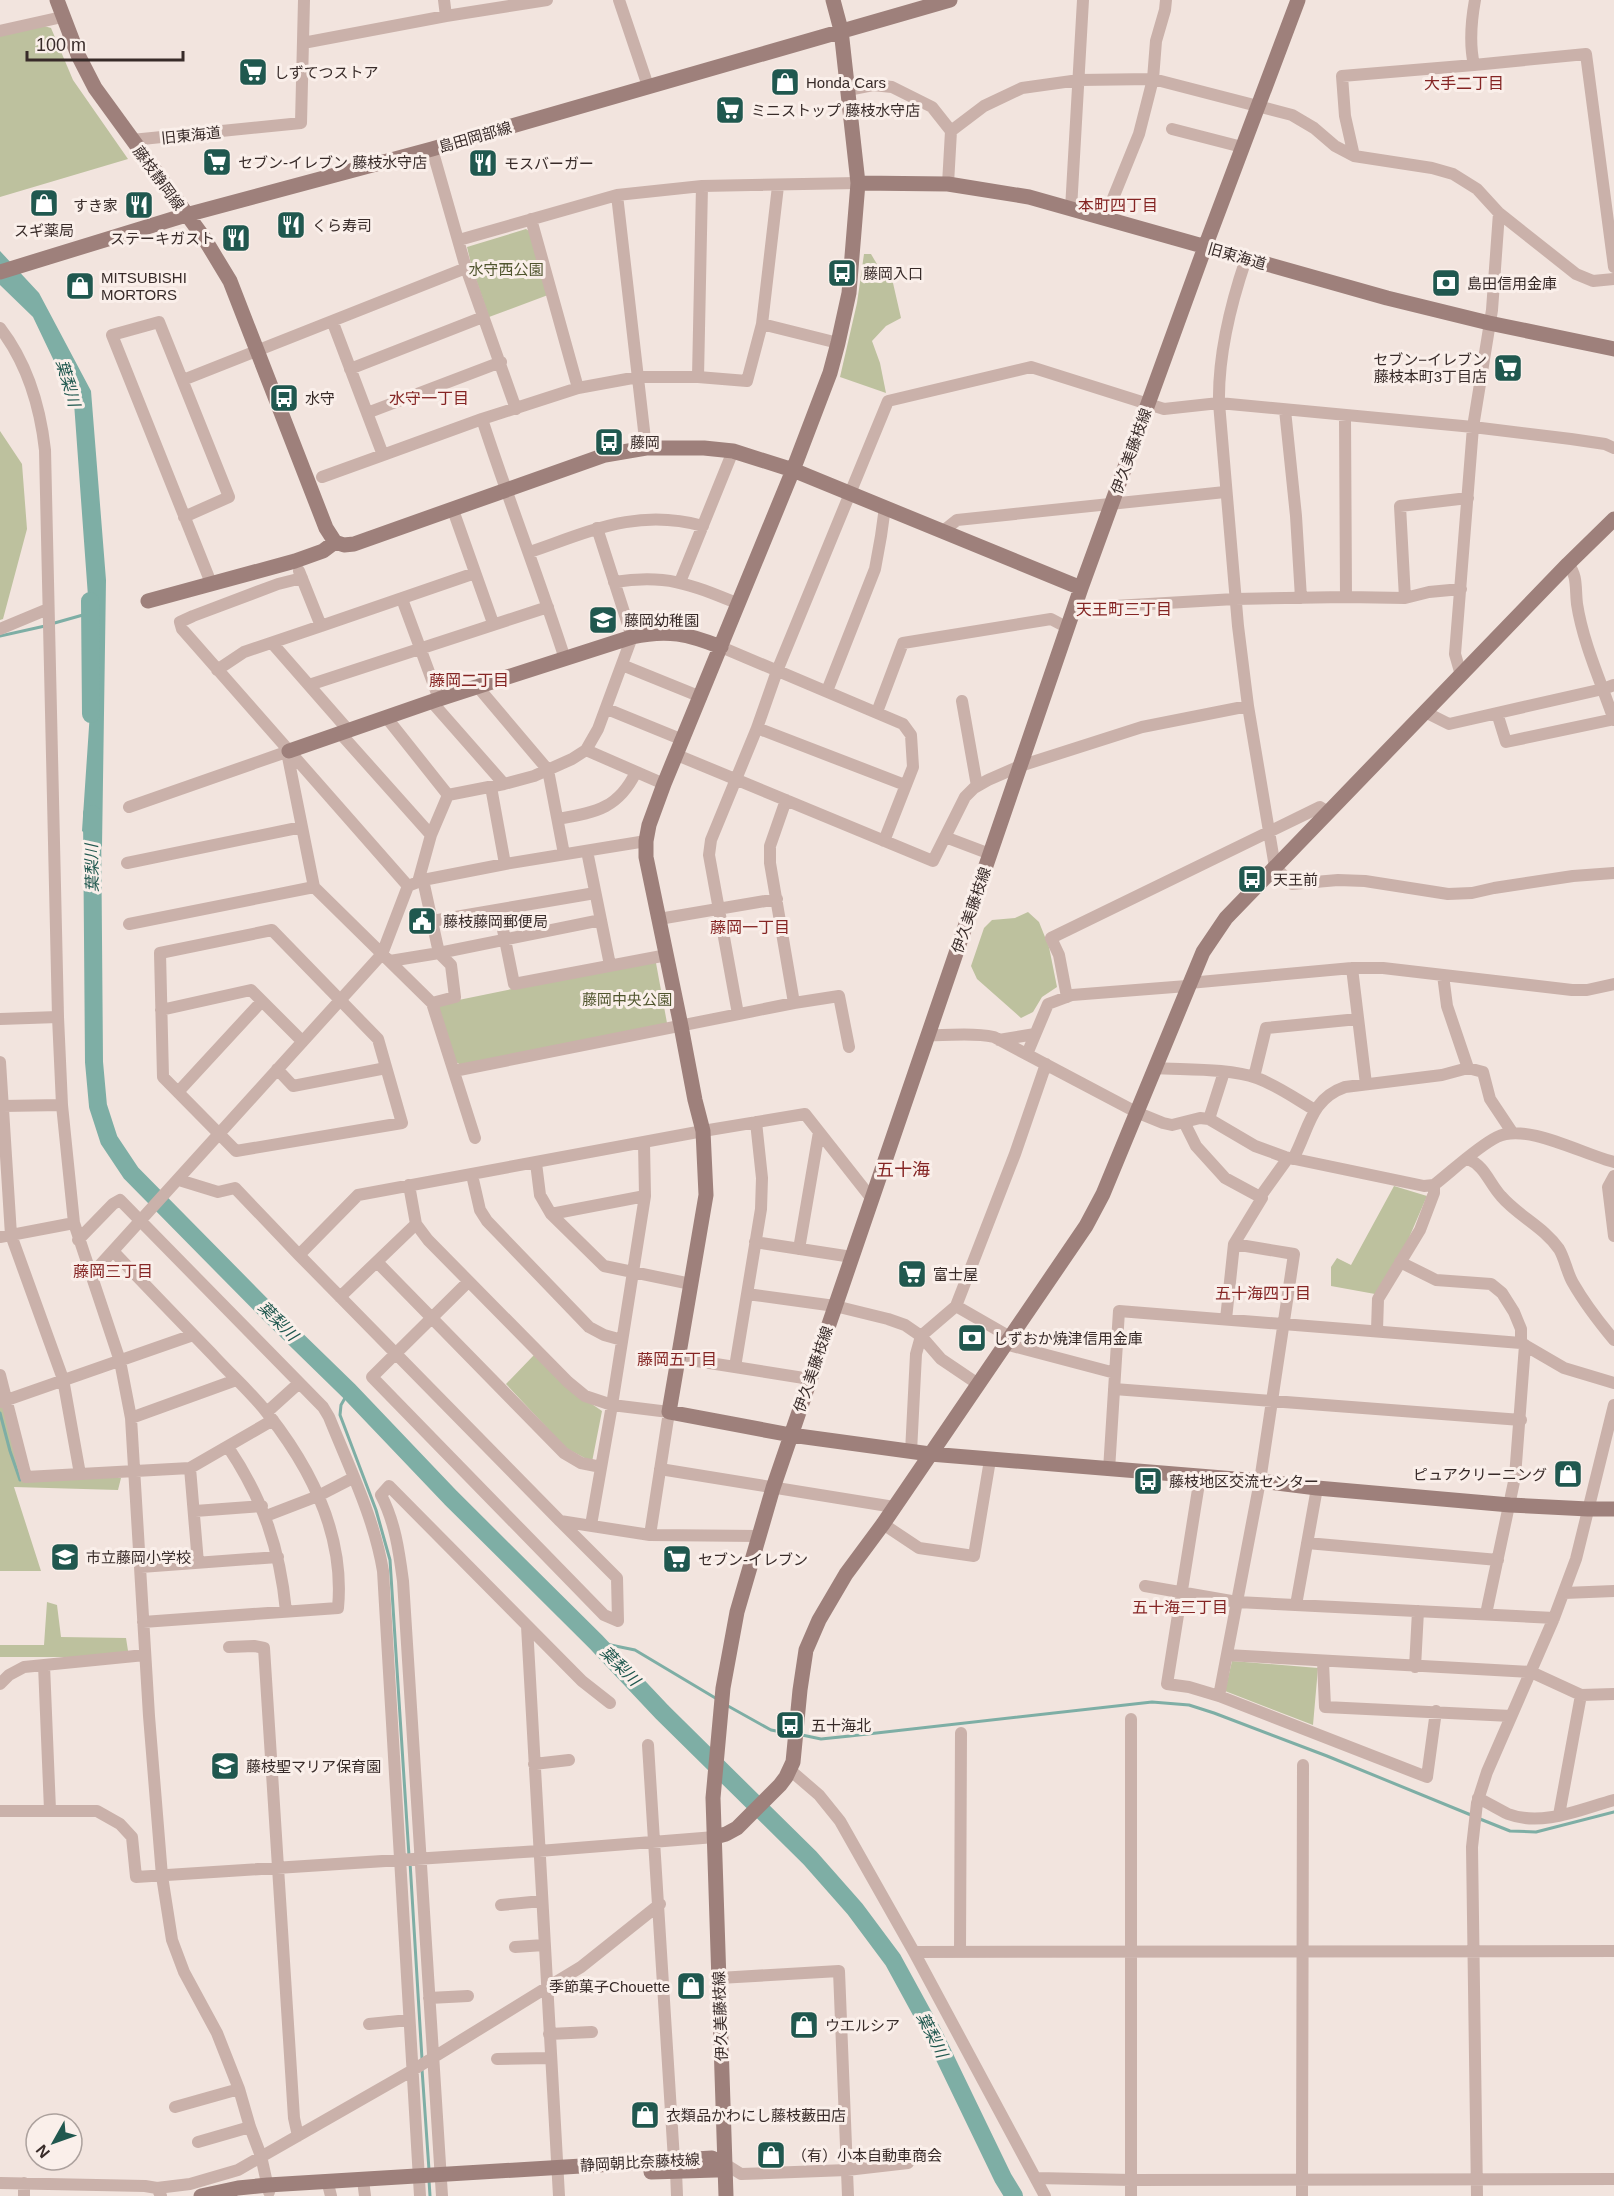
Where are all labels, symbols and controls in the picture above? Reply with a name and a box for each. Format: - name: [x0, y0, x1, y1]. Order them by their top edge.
- scale bar: [27, 24, 183, 62]
- text: 100 m: [36, 35, 86, 55]
- supermarket icon: しずてつストア: [237, 56, 269, 88]
- place label: しずてつストア: [274, 64, 378, 81]
- shop icon: Honda Cars: [769, 66, 801, 98]
- place label: Honda Cars: [806, 74, 886, 91]
- district label: 大手二丁目: [1424, 75, 1504, 92]
- supermarket icon: ミニストップ 藤枝水守店: [714, 94, 746, 126]
- place label: ミニストップ 藤枝水守店: [751, 102, 920, 119]
- street label: 島田岡部線: [437, 118, 513, 156]
- street label: 旧東海道: [160, 123, 222, 147]
- street label: 藤枝静岡線: [130, 143, 188, 213]
- supermarket icon: セブン-イレブン 藤枝水守店: [201, 146, 233, 178]
- restaurant icon: モスバーガー: [467, 147, 499, 179]
- place label: セブン-イレブン 藤枝水守店: [238, 154, 427, 171]
- place label: モスバーガー: [504, 155, 594, 172]
- shop icon: スギ薬局: [28, 187, 60, 219]
- restaurant icon: すき家: [123, 189, 155, 221]
- place label: すき家: [73, 197, 118, 214]
- district label: 本町四丁目: [1078, 197, 1158, 214]
- restaurant icon: くら寿司: [275, 209, 307, 241]
- place label: くら寿司: [312, 217, 372, 234]
- place label: スギ薬局: [14, 222, 74, 239]
- restaurant icon: ステーキガスト: [220, 222, 252, 254]
- place label: ステーキガスト: [110, 230, 215, 247]
- street label: 旧東海道: [1206, 240, 1268, 272]
- bus stop icon: 藤岡入口: [826, 257, 858, 289]
- park label: 水守西公園: [468, 261, 544, 278]
- place label: 藤岡入口: [863, 265, 923, 282]
- bank icon: 島田信用金庫: [1430, 267, 1462, 299]
- place label: MITSUBISHI MORTORS: [101, 269, 187, 303]
- shop icon: MITSUBISHI MORTORS: [64, 270, 96, 302]
- place label: 島田信用金庫: [1467, 275, 1557, 292]
- place label: セブン−イレブン 藤枝本町3丁目店: [1373, 351, 1487, 385]
- supermarket icon: セブン−イレブン 藤枝本町3丁目店: [1492, 352, 1524, 384]
- water label: 葉梨川: [53, 358, 83, 410]
- bus stop icon: 水守: [268, 382, 300, 414]
- place label: 水守: [305, 390, 335, 407]
- district label: 水守一丁目: [389, 390, 469, 407]
- street label: 伊久美藤枝線: [1108, 406, 1154, 496]
- bus stop icon: 藤岡: [593, 426, 625, 458]
- place label: 藤岡: [630, 434, 660, 451]
- district label: 天王町三丁目: [1076, 601, 1172, 618]
- school or university icon: 藤岡幼稚園: [587, 604, 619, 636]
- place label: 藤岡幼稚園: [624, 612, 699, 629]
- district label: 藤岡二丁目: [429, 672, 509, 689]
- water label: 葉梨川: [83, 842, 101, 892]
- bus stop icon: 天王前: [1236, 863, 1268, 895]
- street label: 伊久美藤枝線: [948, 865, 994, 955]
- place label: 天王前: [1273, 871, 1318, 888]
- public building icon: 藤枝藤岡郵便局: [406, 905, 438, 937]
- place label: 藤枝藤岡郵便局: [443, 913, 548, 930]
- district label: 藤岡一丁目: [710, 919, 790, 936]
- park label: 藤岡中央公園: [582, 991, 672, 1008]
- district label: 五十海: [876, 1160, 930, 1180]
- supermarket icon: 富士屋: [896, 1258, 928, 1290]
- district label: 藤岡三丁目: [73, 1263, 153, 1280]
- place label: 富士屋: [933, 1266, 978, 1283]
- district label: 五十海四丁目: [1215, 1285, 1311, 1302]
- water label: 葉梨川: [255, 1298, 302, 1345]
- bank icon: しずおか焼津信用金庫: [956, 1322, 988, 1354]
- street label: 伊久美藤枝線: [790, 1324, 836, 1414]
- place label: しずおか焼津信用金庫: [993, 1330, 1143, 1347]
- district label: 藤岡五丁目: [637, 1351, 717, 1368]
- shop icon: ピュアクリーニング: [1552, 1458, 1584, 1490]
- bus stop icon: 藤枝地区交流センター: [1132, 1465, 1164, 1497]
- place label: ピュアクリーニング: [1413, 1466, 1547, 1483]
- place label: 藤枝地区交流センター: [1169, 1473, 1319, 1490]
- school or university icon: 市立藤岡小学校: [49, 1541, 81, 1573]
- supermarket icon: セブン-イレブン: [661, 1543, 693, 1575]
- place label: 市立藤岡小学校: [86, 1549, 191, 1566]
- place label: セブン-イレブン: [698, 1551, 808, 1568]
- district label: 五十海三丁目: [1132, 1599, 1228, 1616]
- water label: 葉梨川: [597, 1643, 644, 1690]
- bus stop icon: 五十海北: [774, 1709, 806, 1741]
- place label: 五十海北: [811, 1717, 871, 1734]
- school or university icon: 藤枝聖マリア保育園: [209, 1750, 241, 1782]
- place label: 藤枝聖マリア保育園: [246, 1758, 381, 1775]
- shop icon: 季節菓子Chouette: [675, 1970, 707, 2002]
- street label: 伊久美藤枝線: [710, 1971, 730, 2061]
- place label: 季節菓子Chouette: [549, 1978, 670, 1995]
- shop icon: ウエルシア: [788, 2009, 820, 2041]
- water label: 葉梨川: [914, 2010, 951, 2062]
- place label: ウエルシア: [825, 2017, 900, 2034]
- shop icon: 衣類品かわにし藤枝藪田店: [629, 2099, 661, 2131]
- place label: 衣類品かわにし藤枝藪田店: [666, 2107, 846, 2124]
- north arrow: [24, 2112, 84, 2172]
- shop icon: （有）小本自動車商会: [755, 2139, 787, 2171]
- text: N: [33, 2141, 53, 2161]
- place label: （有）小本自動車商会: [792, 2147, 942, 2164]
- street label: 静岡朝比奈藤枝線: [580, 2150, 700, 2174]

